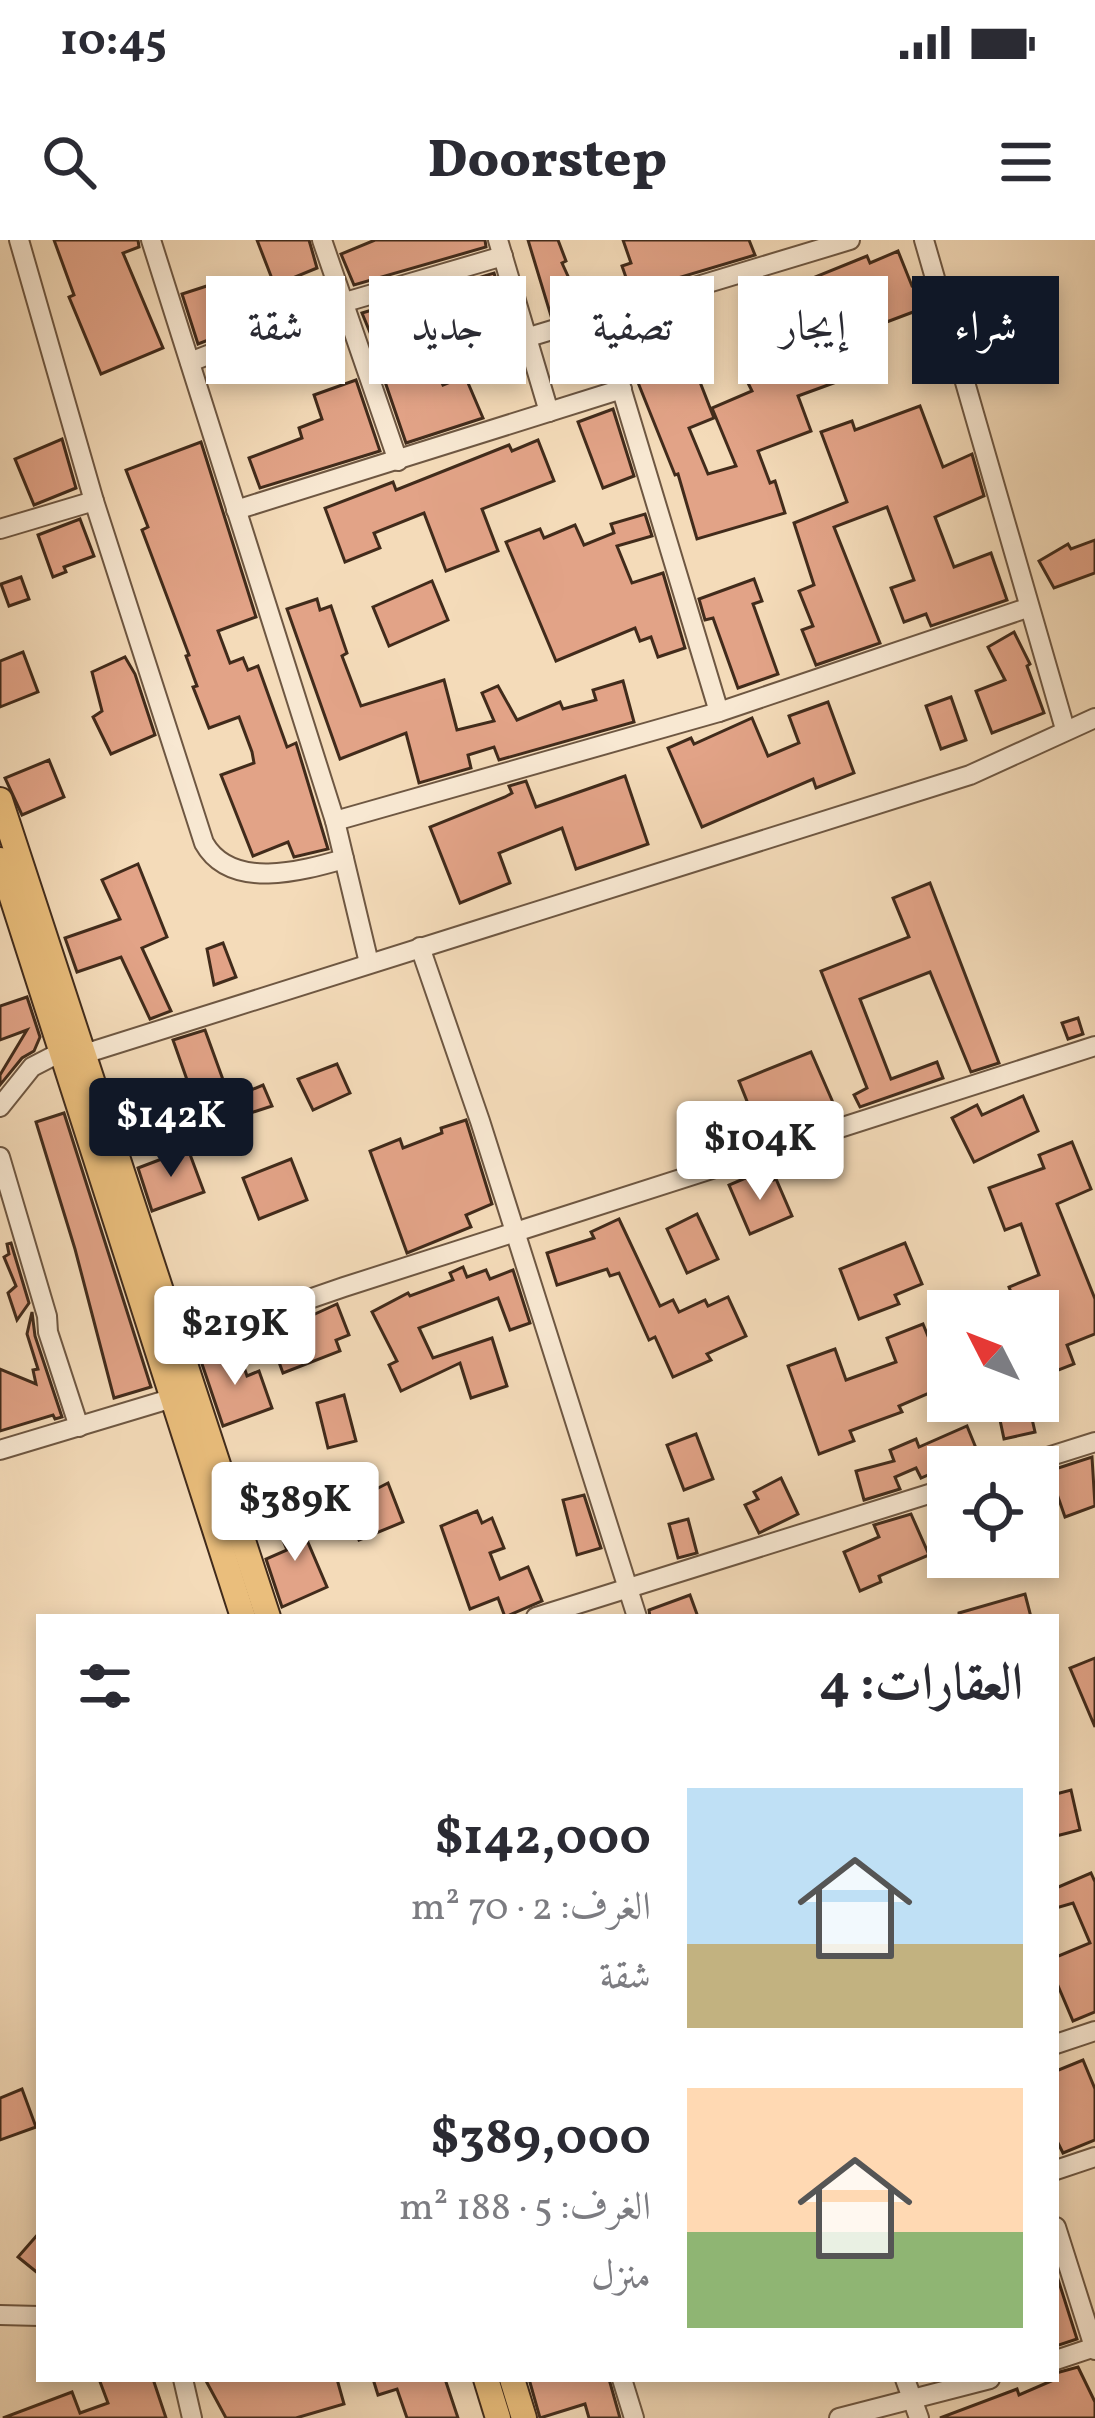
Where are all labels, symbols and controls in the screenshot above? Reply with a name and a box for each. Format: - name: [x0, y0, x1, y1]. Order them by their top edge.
- text: 10:45: [60, 11, 167, 74]
- text: Doorstep: [428, 125, 667, 200]
- icon: search: [36, 129, 102, 195]
- icon: menu: [993, 129, 1059, 195]
- chip: شقة: [206, 276, 345, 384]
- chip: جديد: [369, 276, 526, 384]
- chip: تصفية: [550, 276, 714, 384]
- chip: إيجار: [738, 276, 888, 384]
- chip: شراء: [912, 276, 1059, 384]
- pin: $142K: [87, 1078, 255, 1180]
- text: $142K: [116, 1090, 226, 1144]
- pin: $104K: [676, 1101, 844, 1203]
- text: $104K: [704, 1113, 816, 1167]
- pin: $219K: [151, 1286, 319, 1388]
- north arrow: [927, 1290, 1059, 1422]
- map controls: [927, 1290, 1059, 1578]
- text: $219K: [181, 1298, 289, 1352]
- button: locate: [927, 1446, 1059, 1578]
- pin: $389K: [211, 1462, 379, 1564]
- text: $389K: [239, 1474, 351, 1528]
- text: العقارات: 4: [819, 1650, 1023, 1721]
- icon: filters: [72, 1653, 138, 1719]
- text: $142,000: [435, 1804, 651, 1875]
- icon: home: [783, 1836, 927, 1980]
- text: الغرف: 2 · 70 m²: [411, 1882, 651, 1936]
- text: شقة: [599, 1951, 651, 2005]
- text: $389,000: [431, 2104, 651, 2175]
- icon: home: [783, 2136, 927, 2280]
- text: الغرف: 5 · 188 m²: [399, 2182, 651, 2236]
- text: منزل: [591, 2251, 651, 2305]

